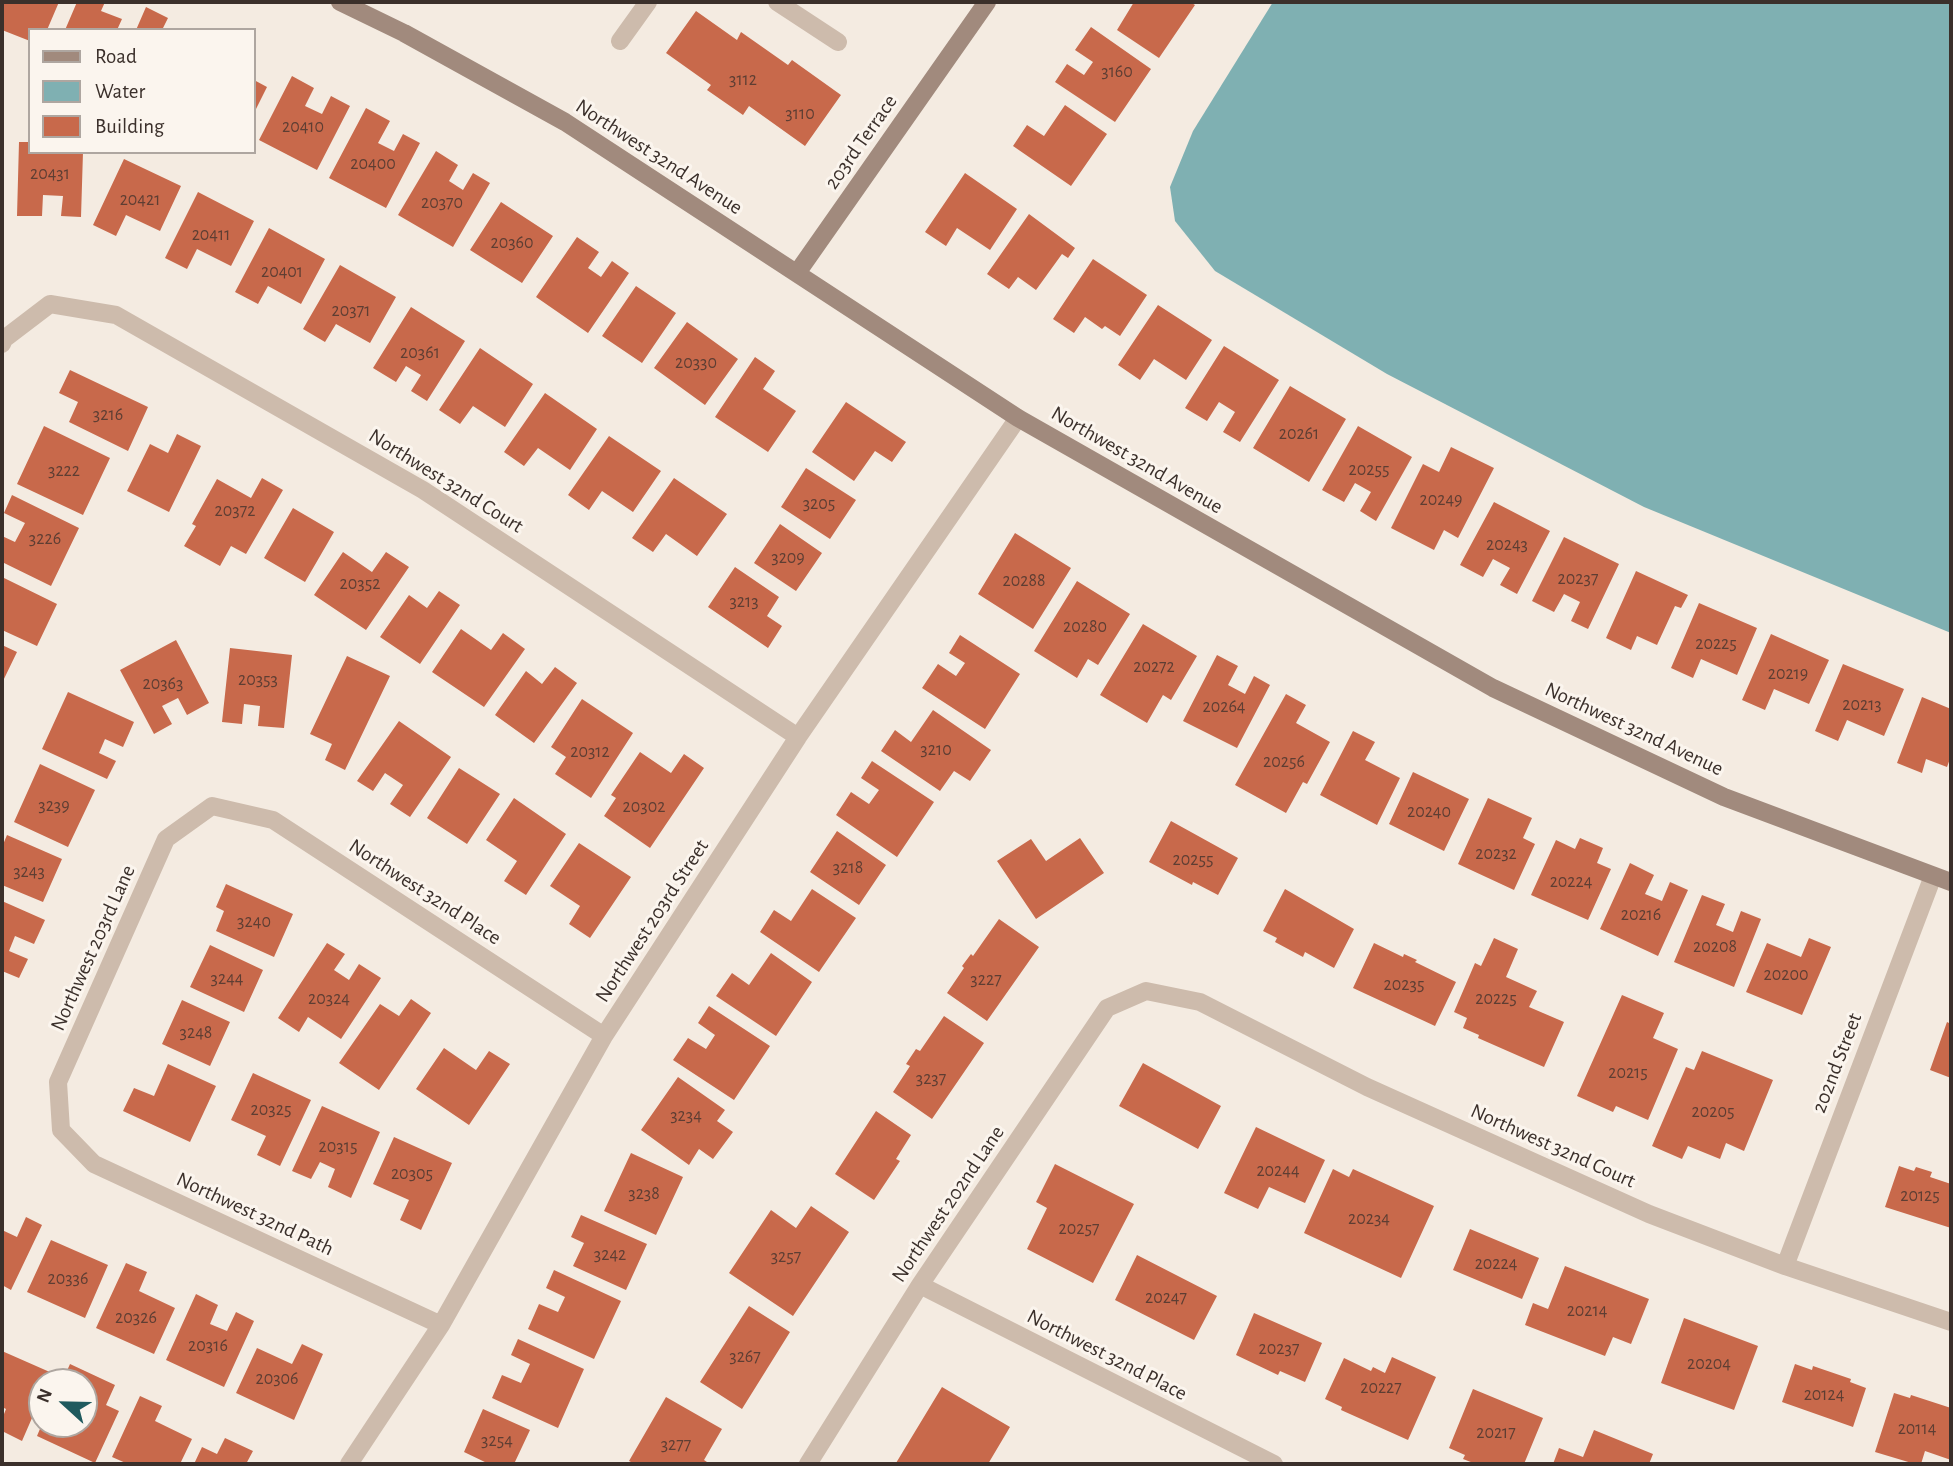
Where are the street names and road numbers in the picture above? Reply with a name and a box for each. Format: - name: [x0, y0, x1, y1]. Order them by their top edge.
- street label: 203rd Terrace: [819, 90, 903, 194]
- street label: Northwest 32nd Avenue: [571, 94, 747, 220]
- street label: Northwest 32nd Avenue: [1047, 401, 1227, 519]
- street label: Northwest 32nd Court: [364, 423, 528, 539]
- street label: Northwest 32nd Avenue: [1541, 677, 1727, 781]
- street label: Northwest 32nd Place: [344, 833, 506, 951]
- street label: Northwest 203rd Street: [590, 835, 714, 1007]
- street label: Northwest 203rd Lane: [45, 861, 141, 1035]
- street label: 202nd Street: [1806, 1010, 1868, 1116]
- street label: Northwest 32nd Court: [1467, 1098, 1639, 1194]
- street label: Northwest 202nd Lane: [886, 1121, 1010, 1287]
- street label: Northwest 32nd Path: [172, 1167, 338, 1261]
- street label: Northwest 32nd Place: [1023, 1304, 1191, 1406]

